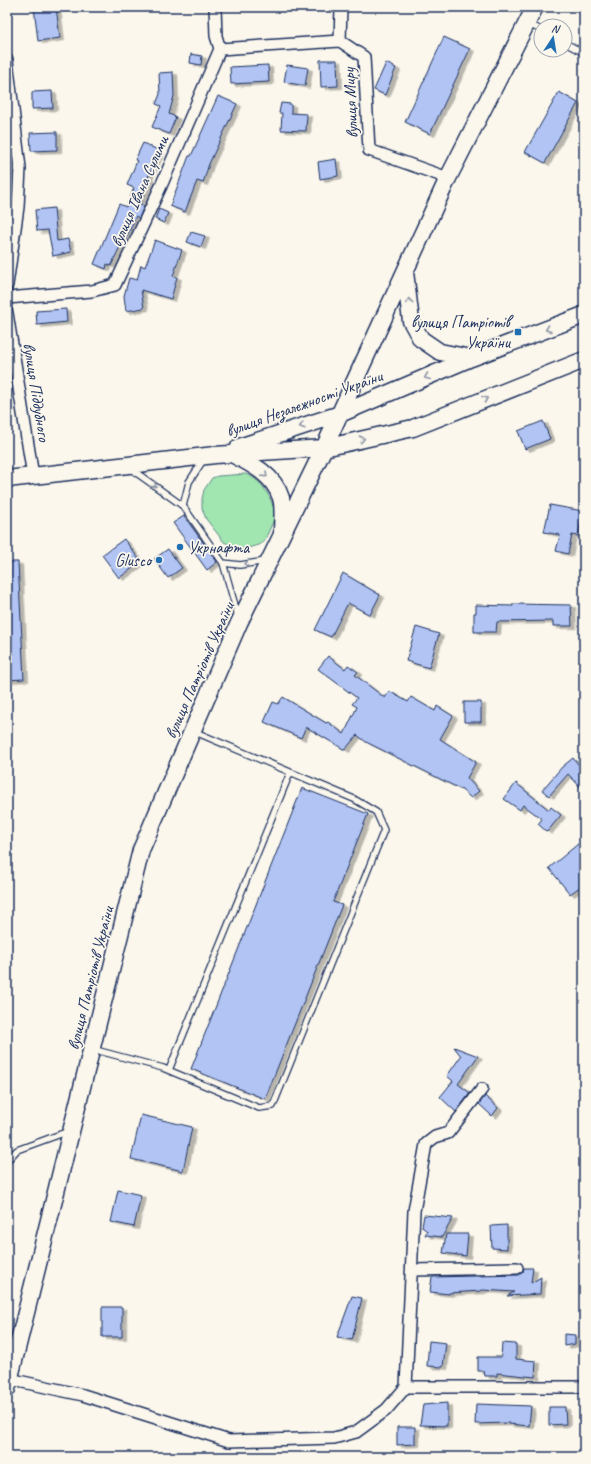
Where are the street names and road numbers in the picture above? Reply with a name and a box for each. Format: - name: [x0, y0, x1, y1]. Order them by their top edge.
- street label: вулиця Миру: [338, 66, 363, 139]
- street label: вулиця Івана Сулими: [106, 131, 174, 250]
- street label: вулиця Піддубного: [18, 341, 55, 444]
- street label: вулиця Незалежності України: [223, 365, 387, 442]
- street label: вулиця Патріотів України: [160, 597, 240, 742]
- street label: вулиця Патріотів України: [62, 903, 119, 1052]

